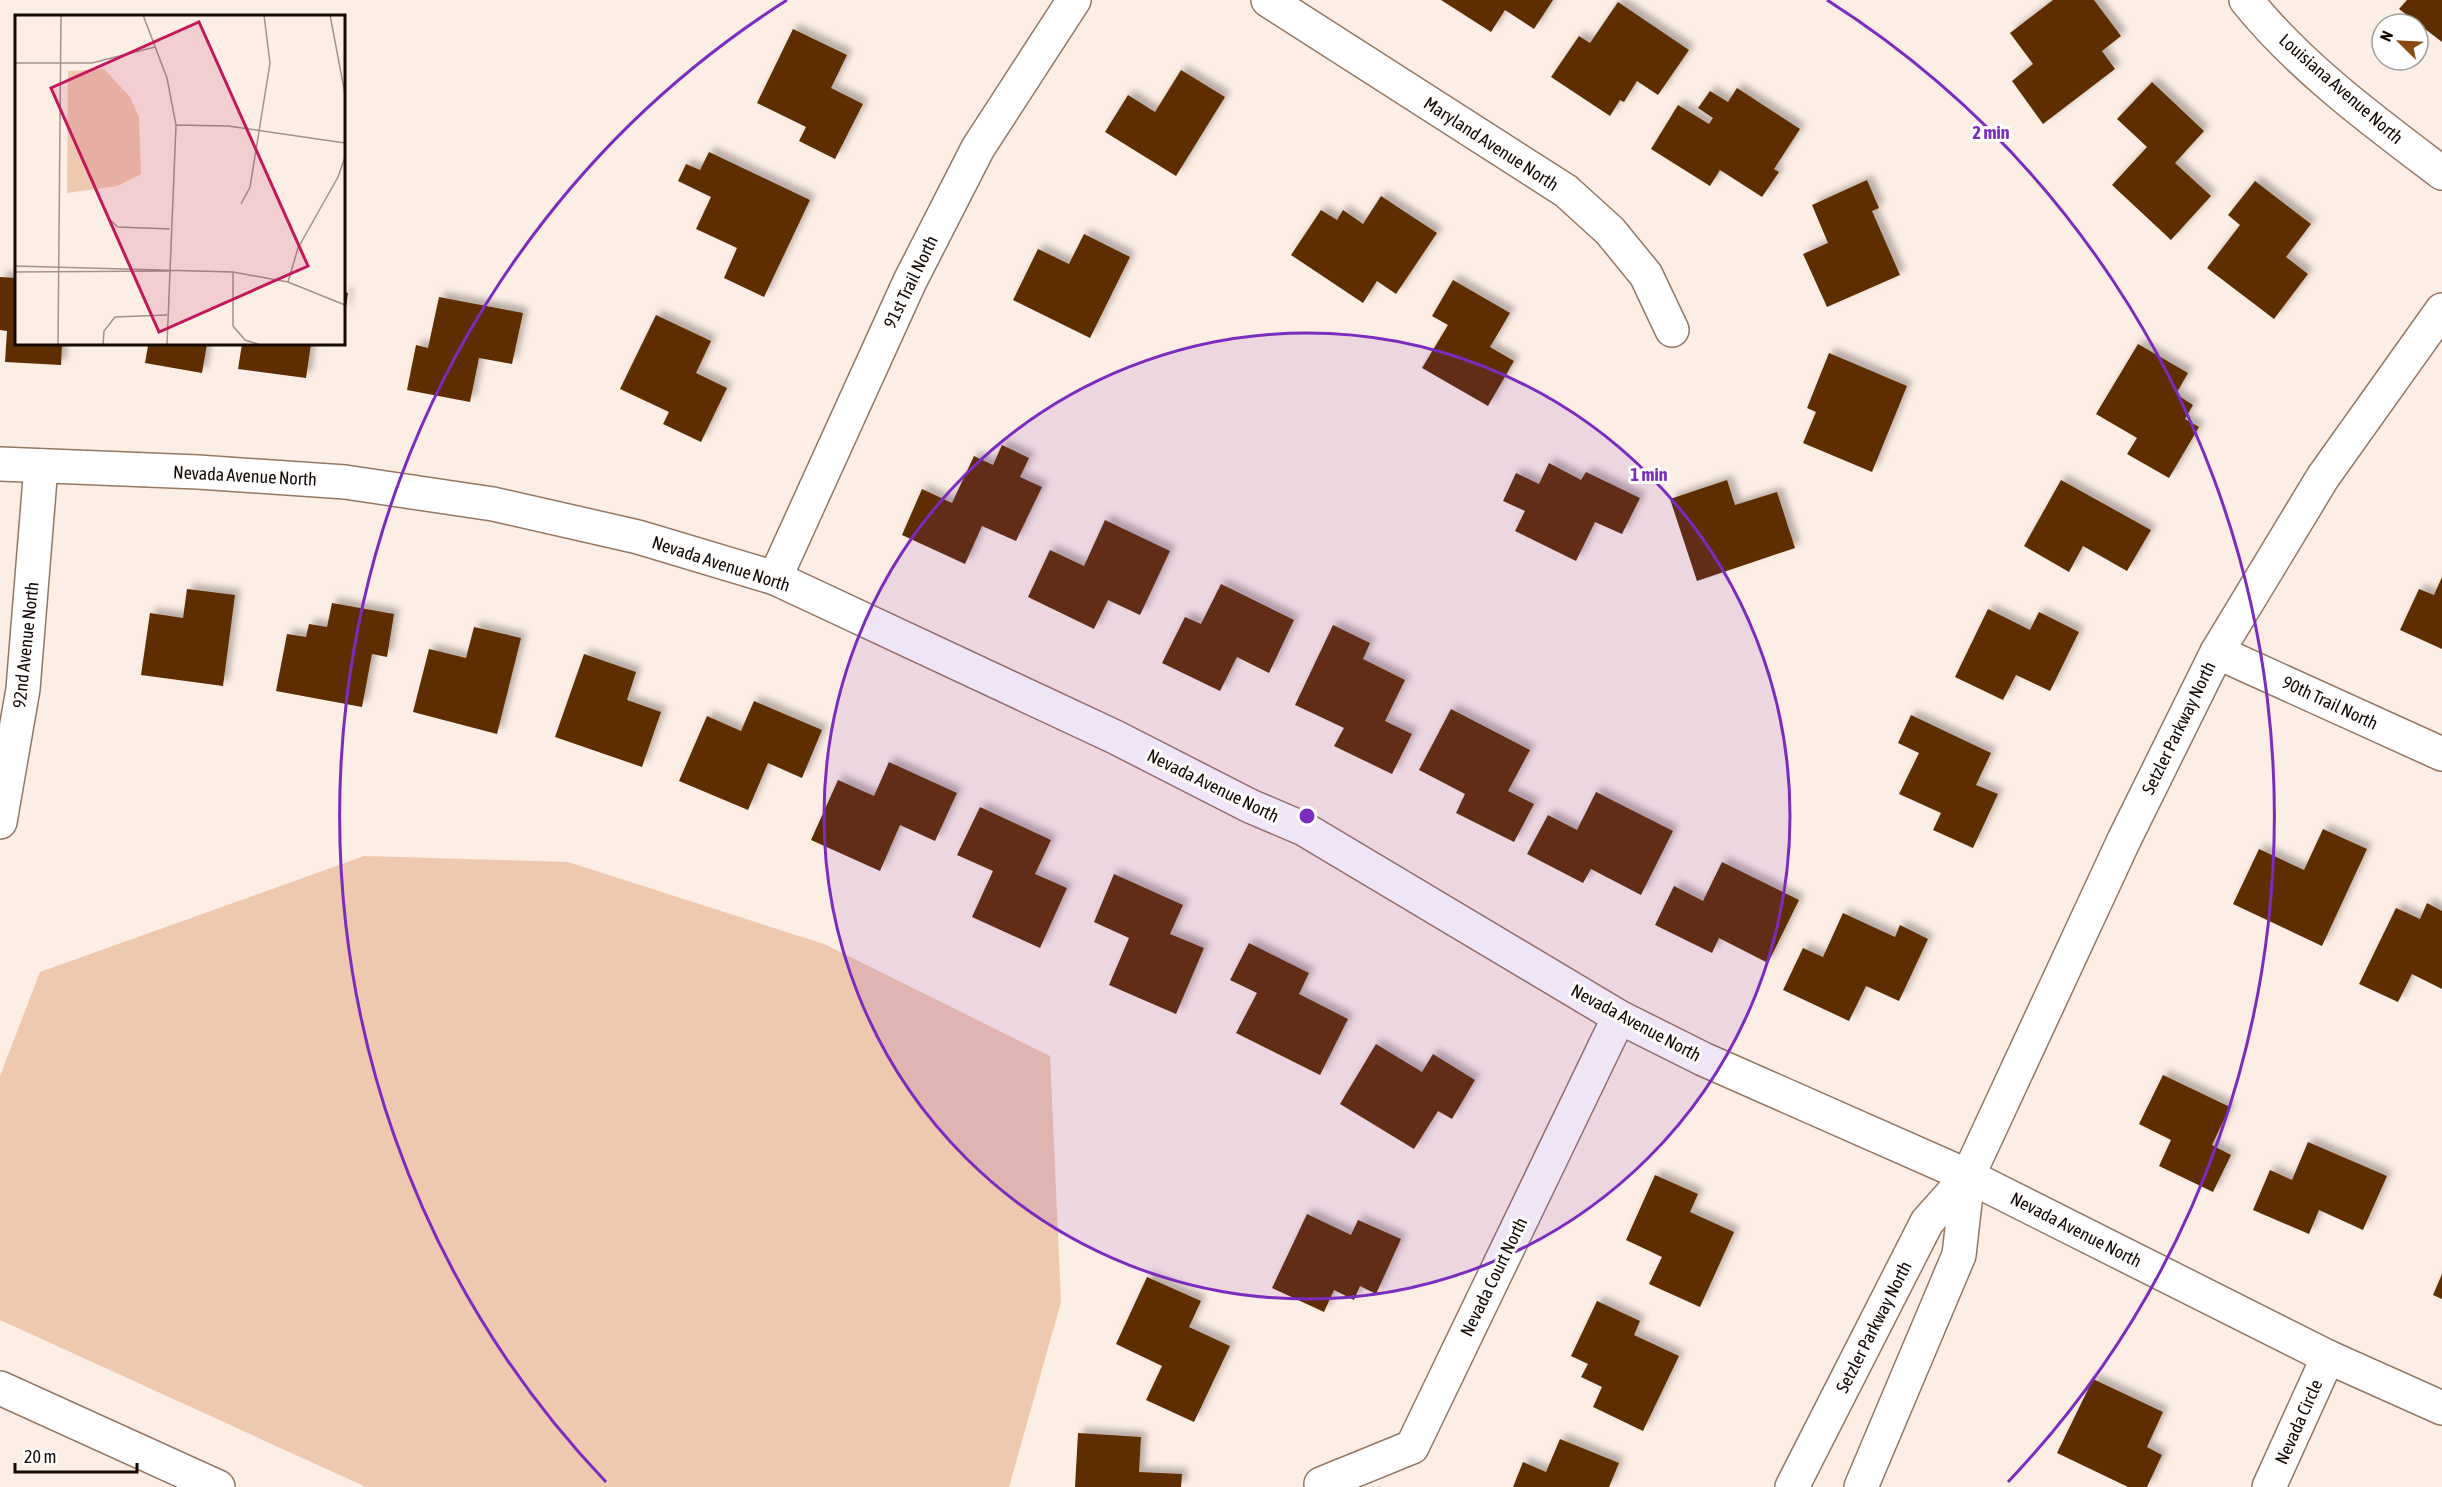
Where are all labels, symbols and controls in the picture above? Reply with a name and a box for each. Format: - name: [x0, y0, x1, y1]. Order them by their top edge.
- north arrow: [2370, 12, 2430, 72]
- inset map: [15, 15, 345, 345]
- street label: Louisiana Avenue North: [2275, 29, 2407, 149]
- street label: Maryland Avenue North: [1420, 92, 1563, 195]
- text: 2 min: [1973, 122, 2010, 143]
- street label: 91st Trail North: [879, 232, 942, 332]
- street label: Nevada Avenue North: [173, 461, 317, 490]
- text: 1 min: [1631, 464, 1668, 485]
- street label: Nevada Avenue North: [649, 531, 793, 596]
- street label: 92nd Avenue North: [8, 581, 43, 709]
- street label: Setzler Parkway North: [2137, 658, 2220, 798]
- street label: 90th Trail North: [2279, 671, 2381, 734]
- street label: Nevada Avenue North: [1144, 745, 1283, 827]
- centre of rings: [1297, 806, 1317, 826]
- street label: Nevada Avenue North: [1568, 979, 1705, 1066]
- street label: Nevada Avenue North: [2007, 1188, 2145, 1272]
- street label: Nevada Court North: [1456, 1214, 1531, 1340]
- street label: Setzler Parkway North: [1831, 1257, 1916, 1396]
- street label: Nevada Circle: [2271, 1376, 2327, 1467]
- scale bar: [15, 1436, 136, 1474]
- text: 20 m: [24, 1446, 56, 1467]

